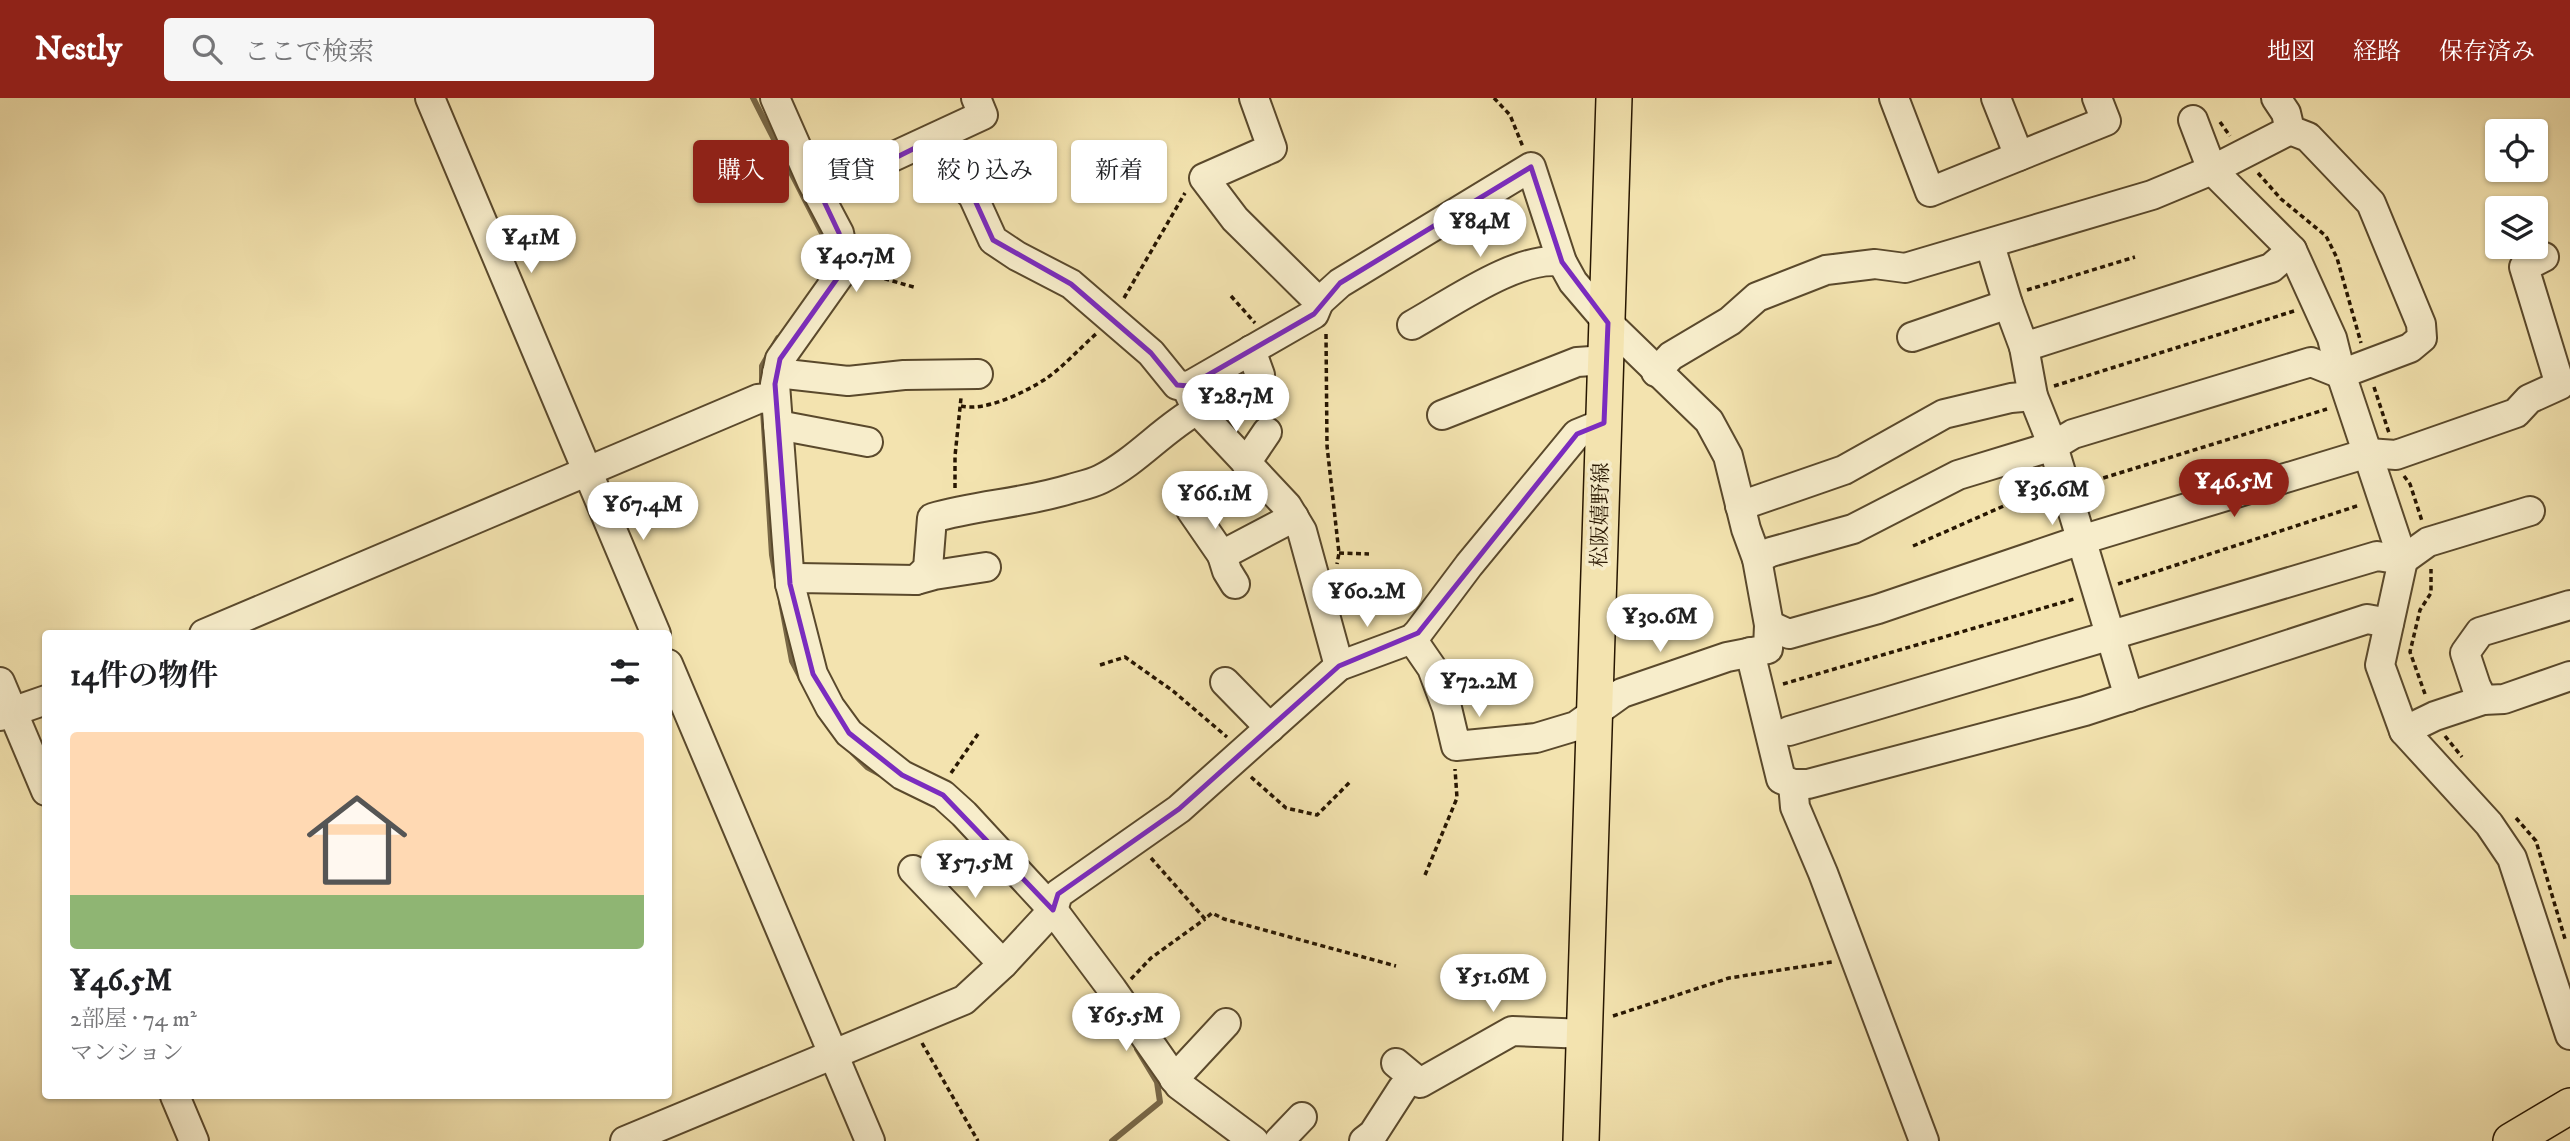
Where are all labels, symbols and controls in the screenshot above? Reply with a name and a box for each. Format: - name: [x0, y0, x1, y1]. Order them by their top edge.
- search box: [164, 18, 654, 81]
- text: Nestly: [35, 29, 122, 70]
- icon: search: [188, 30, 226, 68]
- text: ここで検索: [244, 36, 374, 69]
- text: 地図: [2267, 37, 2315, 67]
- text: 経路: [2353, 37, 2401, 67]
- text: 保存済み: [2439, 37, 2535, 67]
- map controls: [2485, 119, 2548, 259]
- button: locate: [2485, 119, 2548, 182]
- chip: 購入: [693, 140, 789, 203]
- chip: 賃貸: [803, 140, 899, 203]
- chip: 絞り込み: [913, 140, 1057, 203]
- chip: 新着: [1071, 140, 1167, 203]
- button: layers: [2485, 196, 2548, 259]
- pin: ¥84M: [1439, 200, 1521, 259]
- text: ¥84M: [1449, 207, 1511, 236]
- pin: ¥41M: [490, 216, 572, 275]
- text: ¥41M: [502, 223, 560, 252]
- pin: ¥40.7M: [799, 234, 913, 294]
- text: ¥40.7M: [817, 242, 895, 271]
- pin: ¥28.7M: [1179, 374, 1293, 434]
- text: ¥28.7M: [1198, 382, 1274, 411]
- pin: ¥46.5M: [2177, 460, 2291, 519]
- street label: 松阪嬉野線: [1587, 462, 1615, 568]
- text: ¥46.5M: [2195, 467, 2273, 496]
- pin: ¥36.6M: [1995, 468, 2109, 527]
- pin: ¥66.1M: [1158, 472, 1272, 531]
- text: ¥36.6M: [2015, 475, 2089, 504]
- text: ¥66.1M: [1178, 479, 1252, 508]
- pin: ¥67.4M: [586, 482, 700, 542]
- text: ¥67.4M: [603, 490, 683, 519]
- pin: ¥60.2M: [1310, 570, 1424, 629]
- text: ¥60.2M: [1328, 577, 1406, 606]
- pin: ¥30.6M: [1603, 594, 1717, 654]
- text: ¥30.6M: [1623, 602, 1697, 631]
- icon: filters: [606, 653, 644, 691]
- text: 14件の物件: [70, 658, 218, 695]
- pin: ¥72.2M: [1422, 660, 1536, 719]
- text: ¥72.2M: [1441, 667, 1517, 696]
- icon: home: [294, 777, 420, 903]
- pin: ¥57.5M: [918, 840, 1032, 900]
- text: ¥57.5M: [937, 848, 1013, 877]
- pin: ¥51.6M: [1436, 954, 1550, 1014]
- text: ¥51.6M: [1456, 962, 1530, 991]
- text: ¥46.5M: [70, 963, 172, 1000]
- pin: ¥65.5M: [1069, 993, 1183, 1053]
- text: ¥65.5M: [1088, 1001, 1164, 1030]
- text: 2部屋 · 74 m²: [70, 1005, 197, 1034]
- text: マンション: [70, 1039, 184, 1068]

